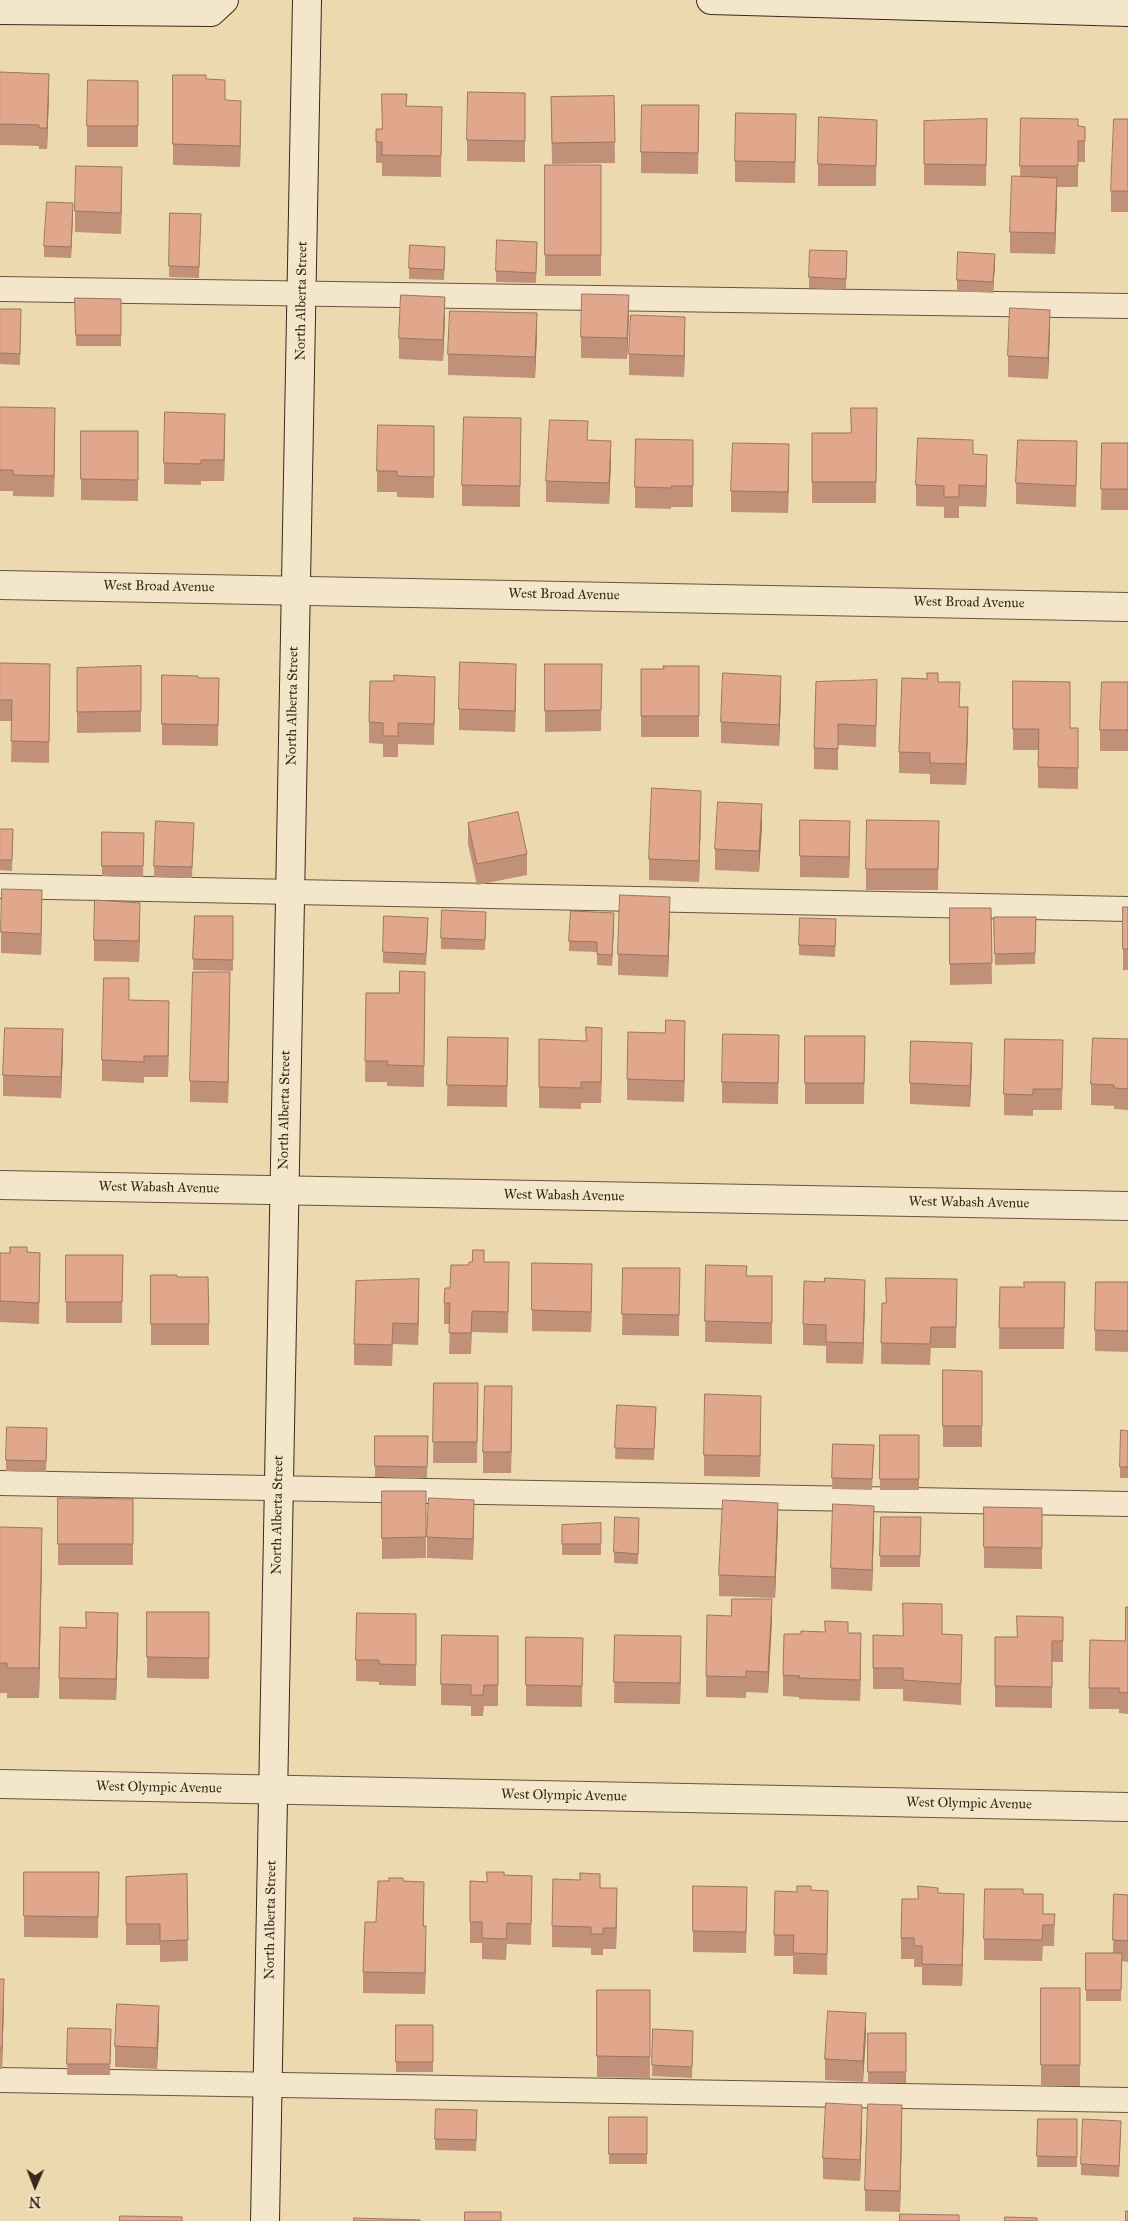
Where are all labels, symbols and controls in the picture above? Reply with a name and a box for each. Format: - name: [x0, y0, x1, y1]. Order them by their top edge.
- street label: North Alberta Street: [293, 241, 311, 361]
- street label: West Broad Avenue: [103, 578, 215, 596]
- street label: West Broad Avenue: [508, 586, 620, 604]
- street label: West Broad Avenue: [913, 594, 1025, 612]
- street label: North Alberta Street: [284, 646, 302, 766]
- street label: North Alberta Street: [276, 1050, 294, 1170]
- street label: West Wabash Avenue: [98, 1179, 220, 1197]
- street label: West Wabash Avenue: [503, 1187, 625, 1205]
- street label: West Wabash Avenue: [908, 1194, 1030, 1212]
- street label: North Alberta Street: [269, 1455, 287, 1575]
- street label: West Olympic Avenue: [96, 1779, 222, 1797]
- street label: West Olympic Avenue: [501, 1787, 627, 1805]
- street label: West Olympic Avenue: [906, 1795, 1032, 1813]
- street label: North Alberta Street: [262, 1860, 280, 1980]
- north arrow: [10, 2161, 60, 2211]
- text: N: [29, 2193, 41, 2210]

